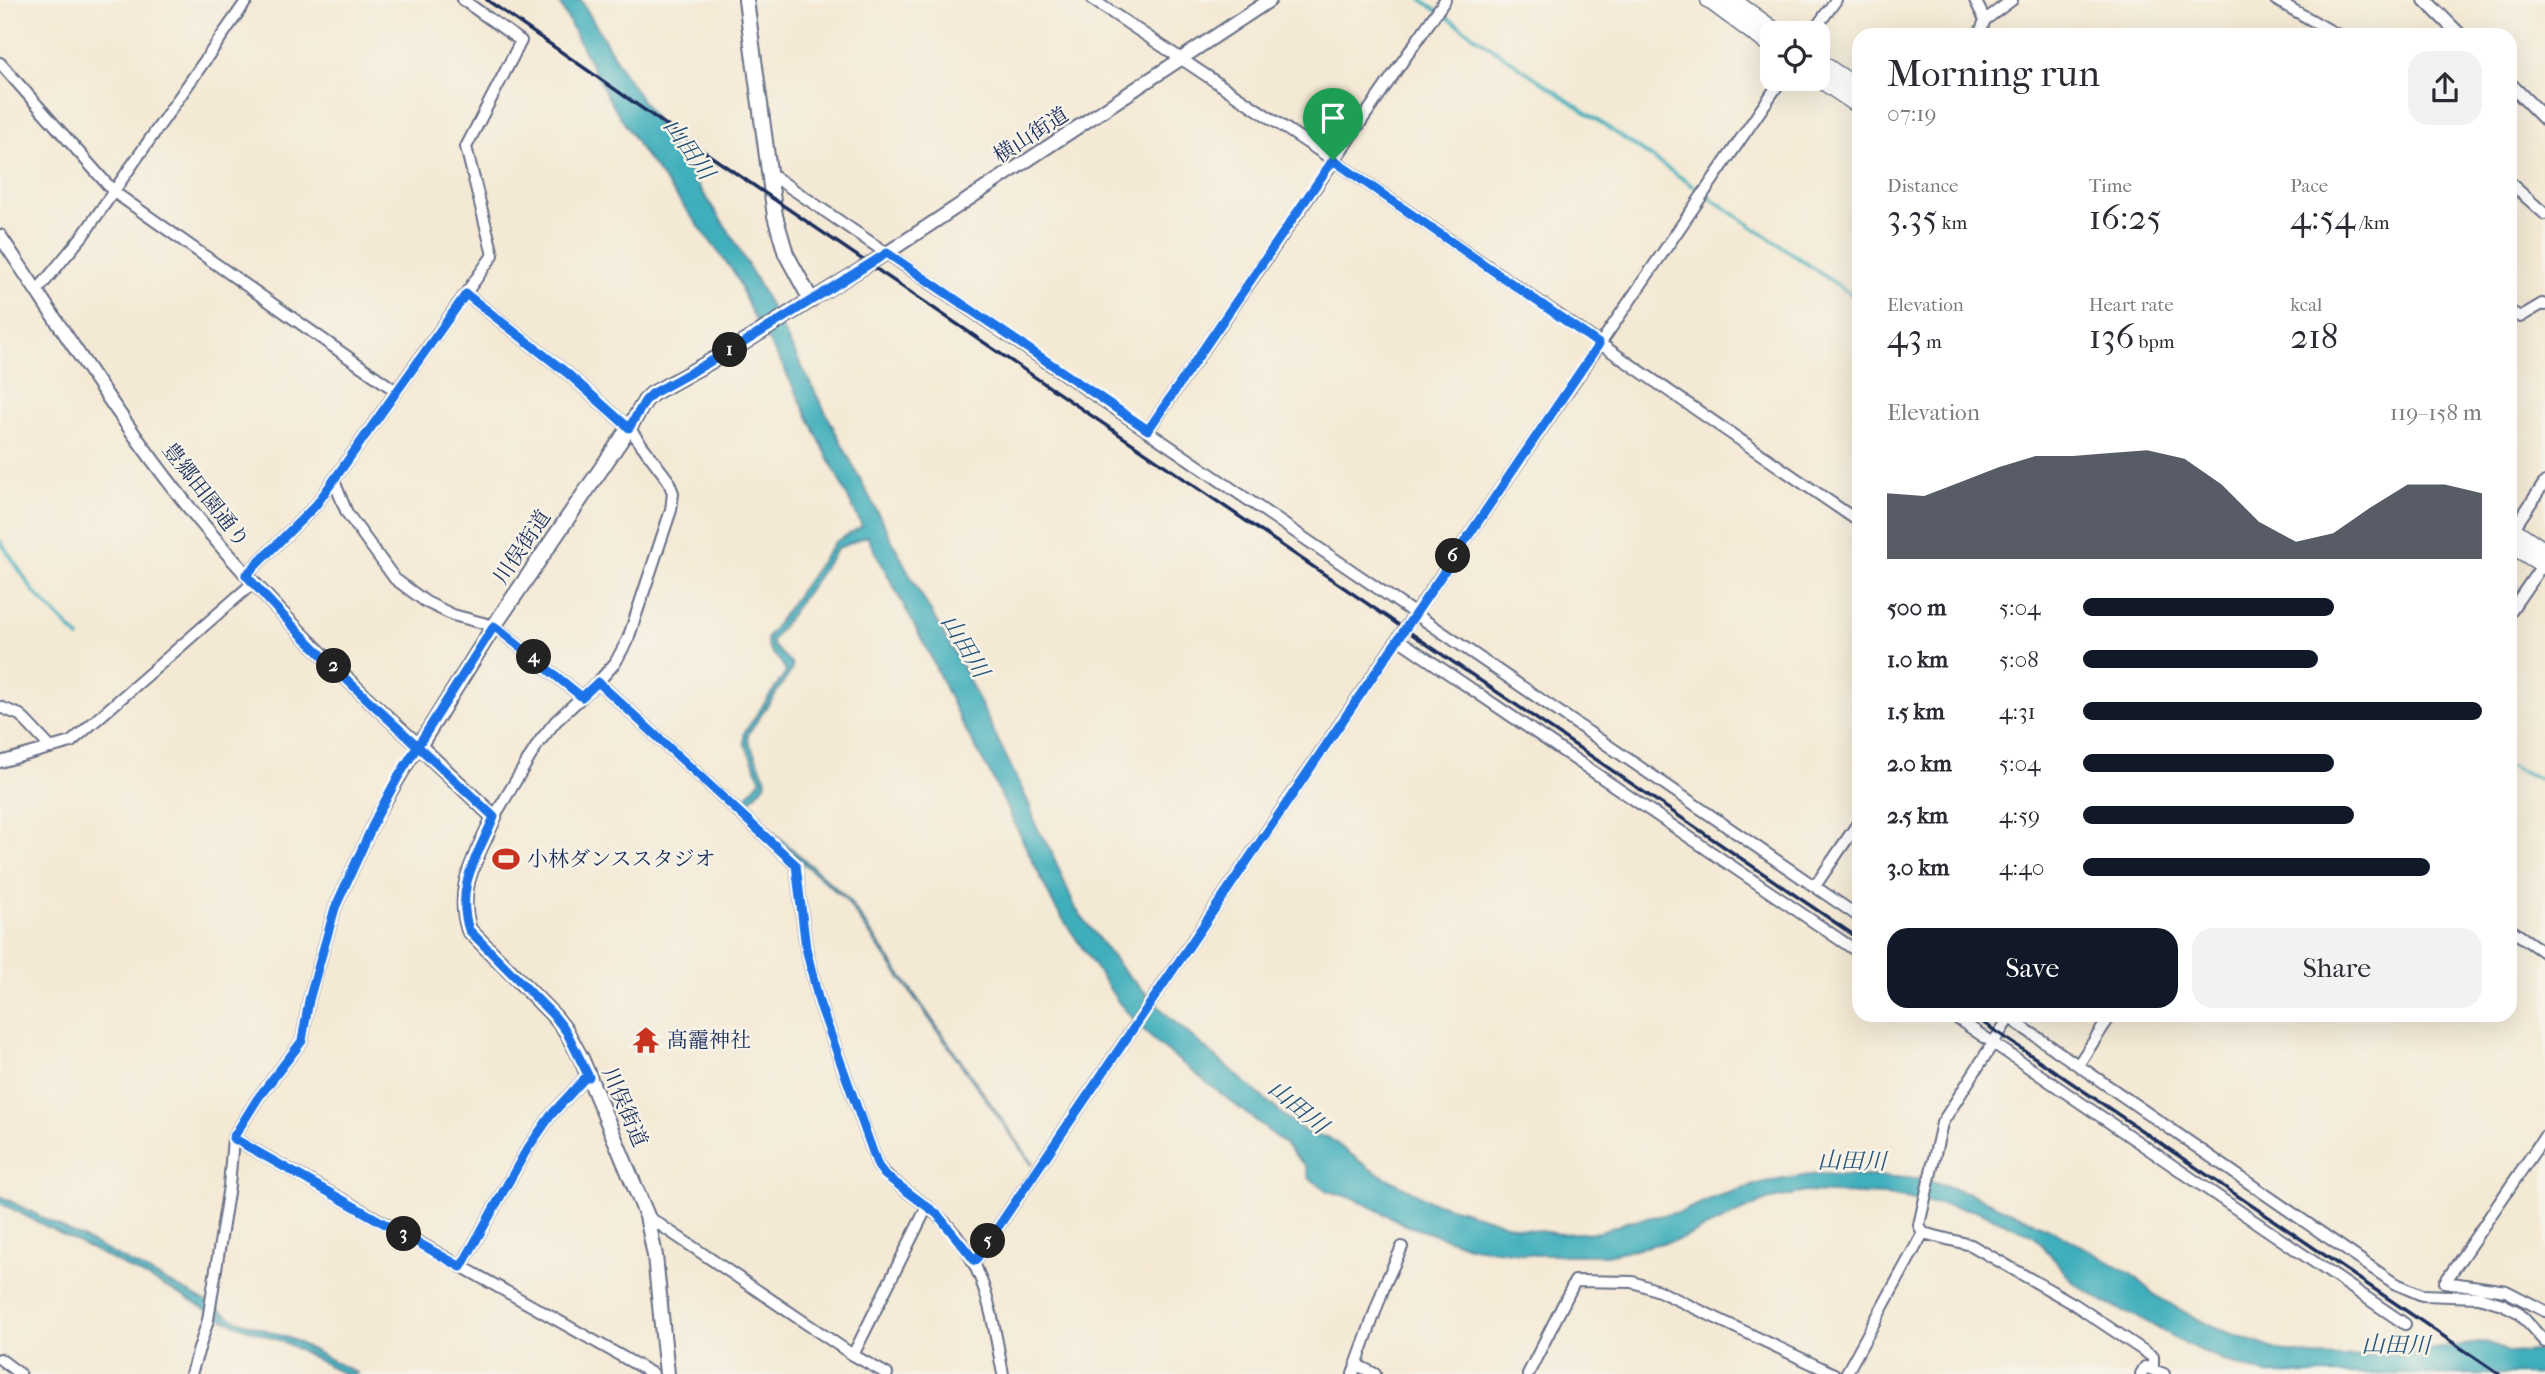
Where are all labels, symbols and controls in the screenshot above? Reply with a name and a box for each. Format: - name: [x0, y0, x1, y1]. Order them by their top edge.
- map controls: [1760, 21, 1830, 91]
- button: locate: [1760, 21, 1830, 91]
- text: Morning run: [1887, 51, 2100, 96]
- button: share: [2408, 51, 2482, 125]
- pin: [1303, 88, 1363, 160]
- icon: arrive: [1314, 99, 1352, 137]
- text: 07:19: [1887, 100, 1937, 127]
- street label: 横山街道: [989, 102, 1073, 168]
- water label: 山田川: [658, 113, 722, 187]
- text: Distance: [1887, 175, 1958, 197]
- text: Time: [2089, 175, 2132, 197]
- text: Pace: [2290, 175, 2328, 197]
- text: 3.35: [1887, 197, 1938, 238]
- text: 16:25: [2089, 197, 2162, 238]
- text: 4:54: [2290, 197, 2355, 238]
- text: km: [1938, 212, 1967, 234]
- text: /km: [2355, 212, 2390, 234]
- text: Elevation: [1887, 294, 1964, 316]
- text: Heart rate: [2089, 294, 2174, 316]
- text: kcal: [2290, 294, 2322, 316]
- text: 43: [1887, 316, 1922, 357]
- text: 136: [2089, 316, 2134, 357]
- text: 218: [2290, 316, 2338, 357]
- text: m: [1922, 331, 1942, 353]
- text: bpm: [2134, 331, 2175, 353]
- pin: 1: [712, 332, 748, 368]
- text: 1: [726, 338, 733, 360]
- text: Elevation: [1887, 399, 1980, 426]
- text: 119–158 m: [2390, 399, 2482, 426]
- street label: 豊郷田園通り: [158, 438, 254, 552]
- street label: 川俣街道: [489, 505, 555, 589]
- pin: 6: [1436, 538, 1470, 574]
- text: 6: [1447, 544, 1458, 566]
- text: 500 m: [1887, 594, 1946, 621]
- text: 5:04: [1999, 594, 2041, 621]
- water label: 山田川: [936, 609, 996, 685]
- pin: 4: [516, 640, 552, 674]
- text: 4: [528, 645, 539, 667]
- text: 1.0 km: [1887, 646, 1948, 673]
- text: 5:08: [1999, 646, 2039, 673]
- pin: 2: [316, 648, 352, 684]
- text: 2: [329, 654, 338, 676]
- text: 1.5 km: [1887, 698, 1945, 725]
- text: 4:31: [1999, 698, 2036, 725]
- text: 2.0 km: [1887, 750, 1952, 777]
- text: 5:04: [1999, 750, 2041, 777]
- text: 2.5 km: [1887, 802, 1948, 829]
- text: 4:59: [1999, 802, 2040, 829]
- sports icon: 小林ダンススタジオ: [491, 844, 521, 874]
- place label: 小林ダンススタジオ: [527, 847, 716, 871]
- text: 3.0 km: [1887, 854, 1949, 881]
- text: 4:40: [1999, 854, 2044, 881]
- button: Save: [1887, 928, 2178, 1008]
- button: Share: [2192, 928, 2482, 1008]
- temple icon: 髙靇神社: [631, 1025, 661, 1055]
- place label: 髙靇神社: [667, 1028, 751, 1052]
- street label: 川俣街道: [598, 1064, 652, 1150]
- water label: 山田川: [1263, 1074, 1335, 1141]
- water label: 山田川: [1817, 1147, 1890, 1175]
- pin: 3: [386, 1216, 422, 1252]
- text: 3: [400, 1222, 407, 1244]
- pin: 5: [970, 1224, 1006, 1258]
- text: 5: [983, 1229, 992, 1251]
- water label: 山田川: [2361, 1331, 2434, 1359]

